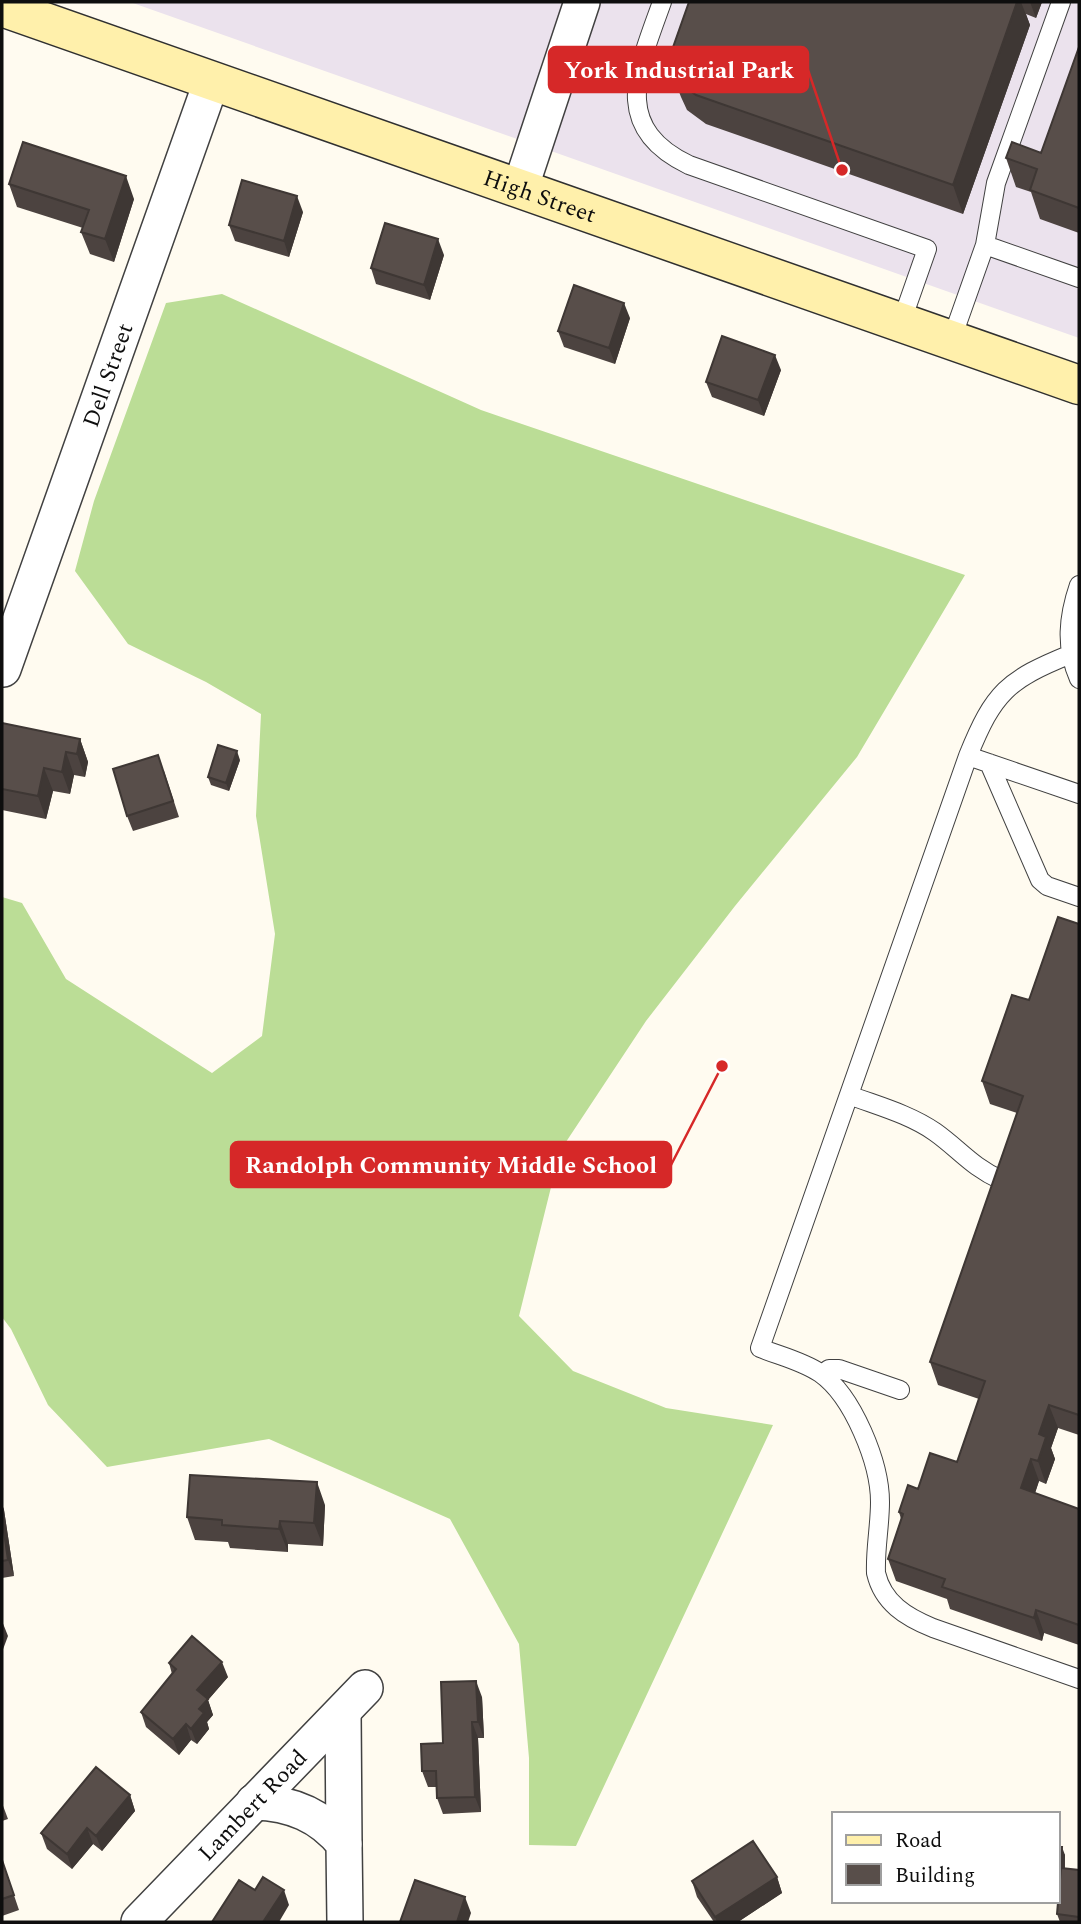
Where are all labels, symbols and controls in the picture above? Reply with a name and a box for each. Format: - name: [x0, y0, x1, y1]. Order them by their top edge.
- callout: York Industrial Park: [549, 47, 808, 92]
- text: York Industrial Park: [564, 53, 795, 89]
- street label: High Street: [478, 161, 601, 233]
- street label: Dell Street: [74, 318, 143, 433]
- callout: Randolph Community Middle School: [231, 1142, 671, 1187]
- text: Randolph Community Middle School: [245, 1148, 657, 1184]
- street label: Lambert Road: [191, 1742, 316, 1870]
- legend: [832, 1812, 1060, 1903]
- text: Road: [895, 1825, 942, 1857]
- text: Building: [895, 1860, 975, 1892]

